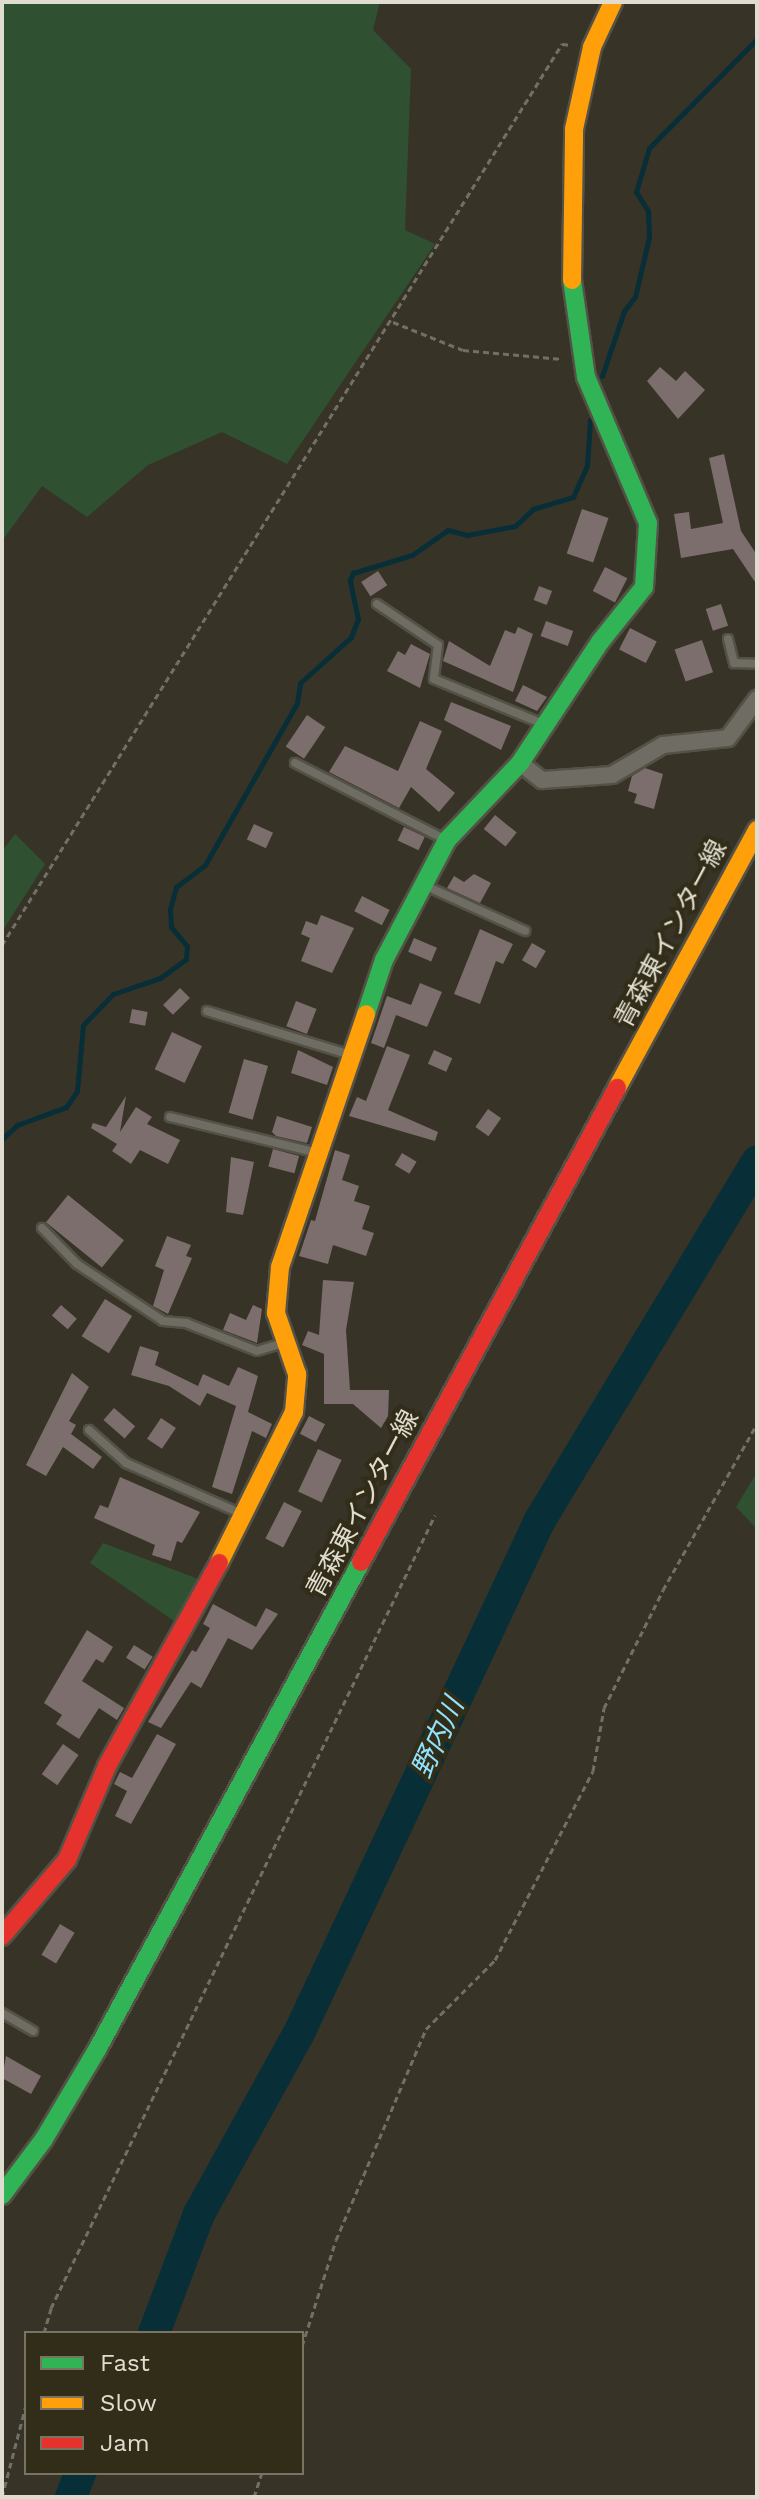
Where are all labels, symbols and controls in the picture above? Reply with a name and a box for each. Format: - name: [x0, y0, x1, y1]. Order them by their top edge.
- street label: 青森東インター線: [608, 835, 734, 1033]
- street label: 青森東インター線: [300, 1405, 426, 1603]
- water label: 野内川: [405, 1693, 471, 1783]
- legend: [24, 2331, 304, 2475]
- text: Fast: [100, 2349, 150, 2377]
- text: Slow: [100, 2389, 157, 2417]
- text: Jam: [100, 2429, 150, 2457]

